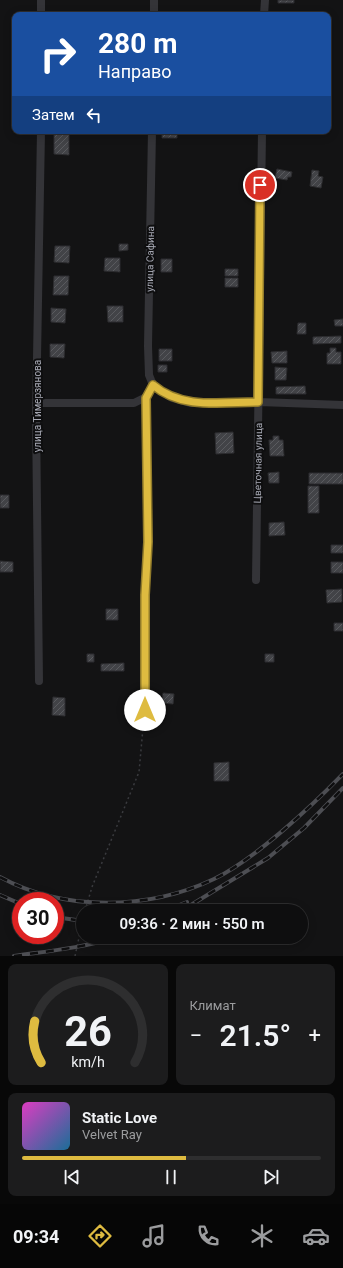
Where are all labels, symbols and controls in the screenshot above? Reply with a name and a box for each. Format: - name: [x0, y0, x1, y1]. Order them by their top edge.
- text: 280 m: [98, 27, 177, 60]
- icon: right: [32, 28, 84, 80]
- text: Направо: [98, 61, 171, 82]
- icon: left: [83, 104, 105, 126]
- text: Затем: [32, 106, 75, 124]
- pin: [243, 168, 277, 202]
- icon: arrive: [249, 174, 271, 196]
- street label: улица Сафина: [144, 226, 156, 292]
- street label: улица Тимерзянова: [32, 360, 43, 452]
- street label: Цветочная улица: [252, 423, 264, 503]
- position arrow: [124, 689, 166, 731]
- speed limit sign: 30: [12, 892, 64, 944]
- text: 09:36 · 2 мин · 550 m: [119, 915, 265, 933]
- text: Климат: [190, 998, 236, 1013]
- text: 26: [64, 1006, 112, 1055]
- text: 21.5°: [220, 1018, 291, 1053]
- text: −: [190, 1023, 202, 1048]
- text: +: [309, 1023, 321, 1048]
- text: km/h: [71, 1053, 105, 1069]
- text: Static Love: [82, 1109, 157, 1127]
- text: Velvet Ray: [82, 1127, 142, 1142]
- icon: previous: [61, 1166, 83, 1188]
- icon: pause: [160, 1166, 182, 1188]
- icon: next: [260, 1166, 282, 1188]
- icon: directions: [86, 1222, 114, 1250]
- icon: music: [140, 1222, 168, 1250]
- icon: phone: [194, 1222, 222, 1250]
- icon: climate: [248, 1222, 276, 1250]
- icon: car: [302, 1222, 330, 1250]
- text: 09:34: [13, 1226, 59, 1247]

